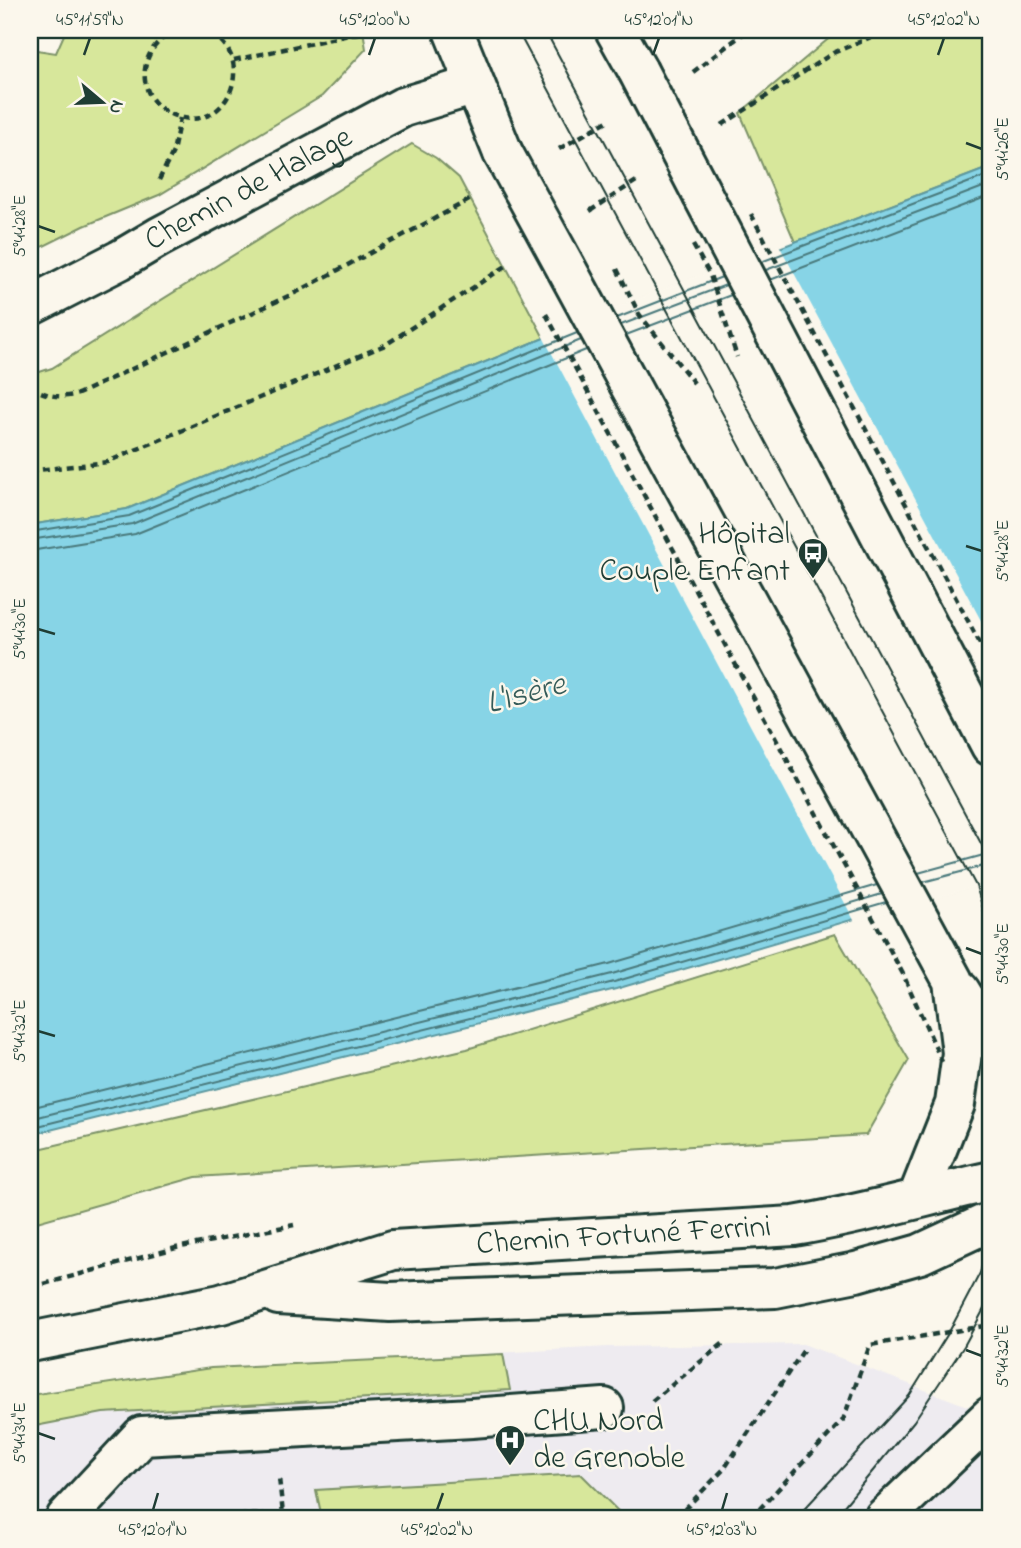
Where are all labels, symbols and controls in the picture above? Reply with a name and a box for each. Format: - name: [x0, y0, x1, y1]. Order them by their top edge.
- text: 45°11'59"N: [56, 8, 124, 34]
- text: 45°12'00"N: [339, 8, 411, 34]
- text: 45°12'01"N: [625, 8, 693, 34]
- text: 45°12'02"N: [908, 8, 980, 34]
- north arrow: [66, 66, 136, 136]
- text: N: [101, 96, 131, 117]
- street label: Chemin de Halage: [136, 114, 361, 264]
- text: 5°44'26"E: [991, 117, 1017, 181]
- text: 5°44'28"E: [8, 195, 34, 257]
- place label: Hôpital Couple Enfant: [600, 512, 790, 596]
- text: 5°44'28"E: [991, 520, 1017, 582]
- bus stop icon: Hôpital Couple Enfant: [796, 536, 830, 580]
- text: 5°44'30"E: [8, 598, 34, 660]
- water label: L'Isère: [481, 661, 572, 729]
- text: 5°44'30"E: [991, 923, 1017, 985]
- text: 5°44'32"E: [8, 999, 34, 1063]
- street label: Chemin Fortuné Ferrini: [475, 1204, 772, 1268]
- text: 5°44'32"E: [991, 1324, 1017, 1388]
- place label: CHU Nord de Grenoble: [533, 1399, 685, 1483]
- text: 5°44'34"E: [8, 1402, 34, 1464]
- hospital icon: CHU Nord de Grenoble: [493, 1423, 527, 1467]
- text: 45°12'01"N: [119, 1518, 187, 1544]
- text: 45°12'02"N: [401, 1518, 473, 1544]
- text: 45°12'03"N: [687, 1518, 757, 1544]

